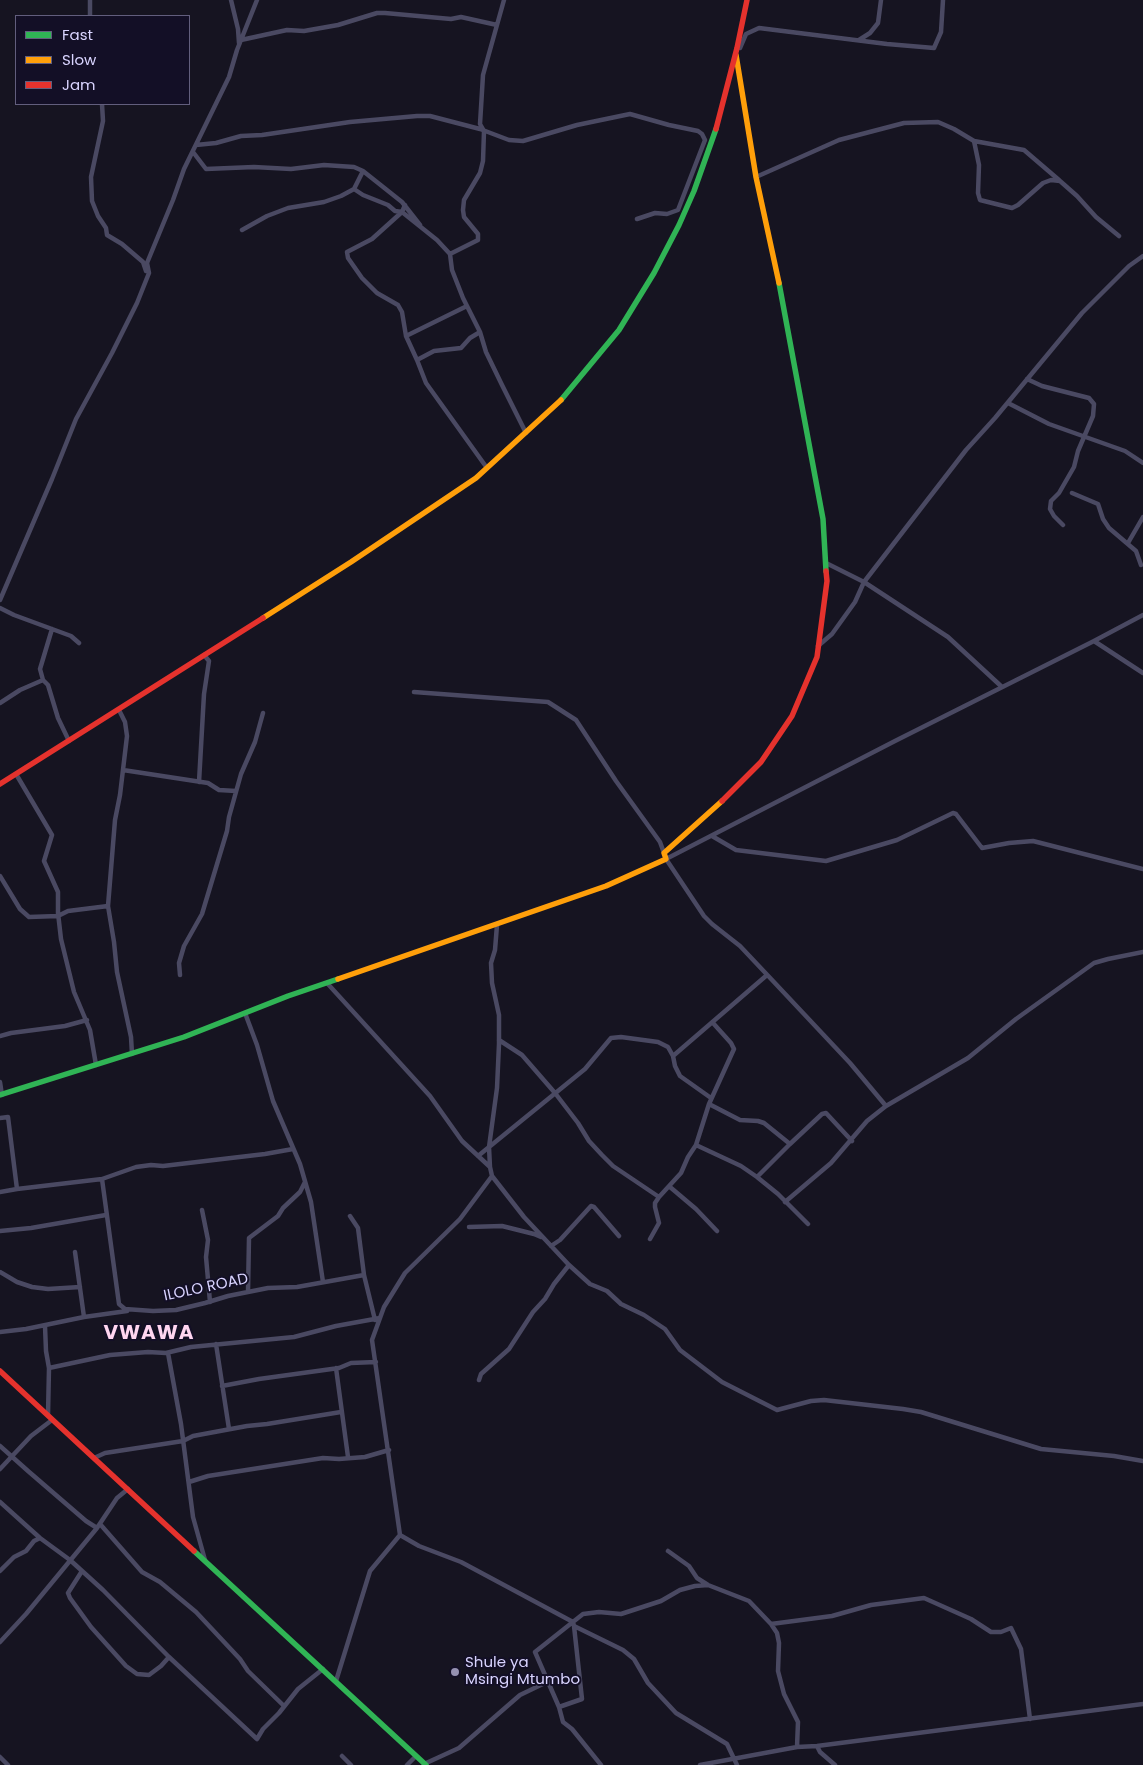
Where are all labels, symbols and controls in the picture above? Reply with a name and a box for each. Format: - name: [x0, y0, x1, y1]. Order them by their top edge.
- legend: [15, 15, 190, 105]
- text: Fast: [62, 24, 93, 45]
- text: Slow: [62, 49, 96, 70]
- text: Jam: [62, 74, 96, 95]
- street label: ILOLO ROAD: [162, 1270, 250, 1306]
- district label: VWAWA: [103, 1322, 195, 1346]
- place label: Shule ya Msingi Mtumbo: [465, 1654, 580, 1689]
- marker: Shule ya Msingi Mtumbo: [449, 1666, 461, 1678]

